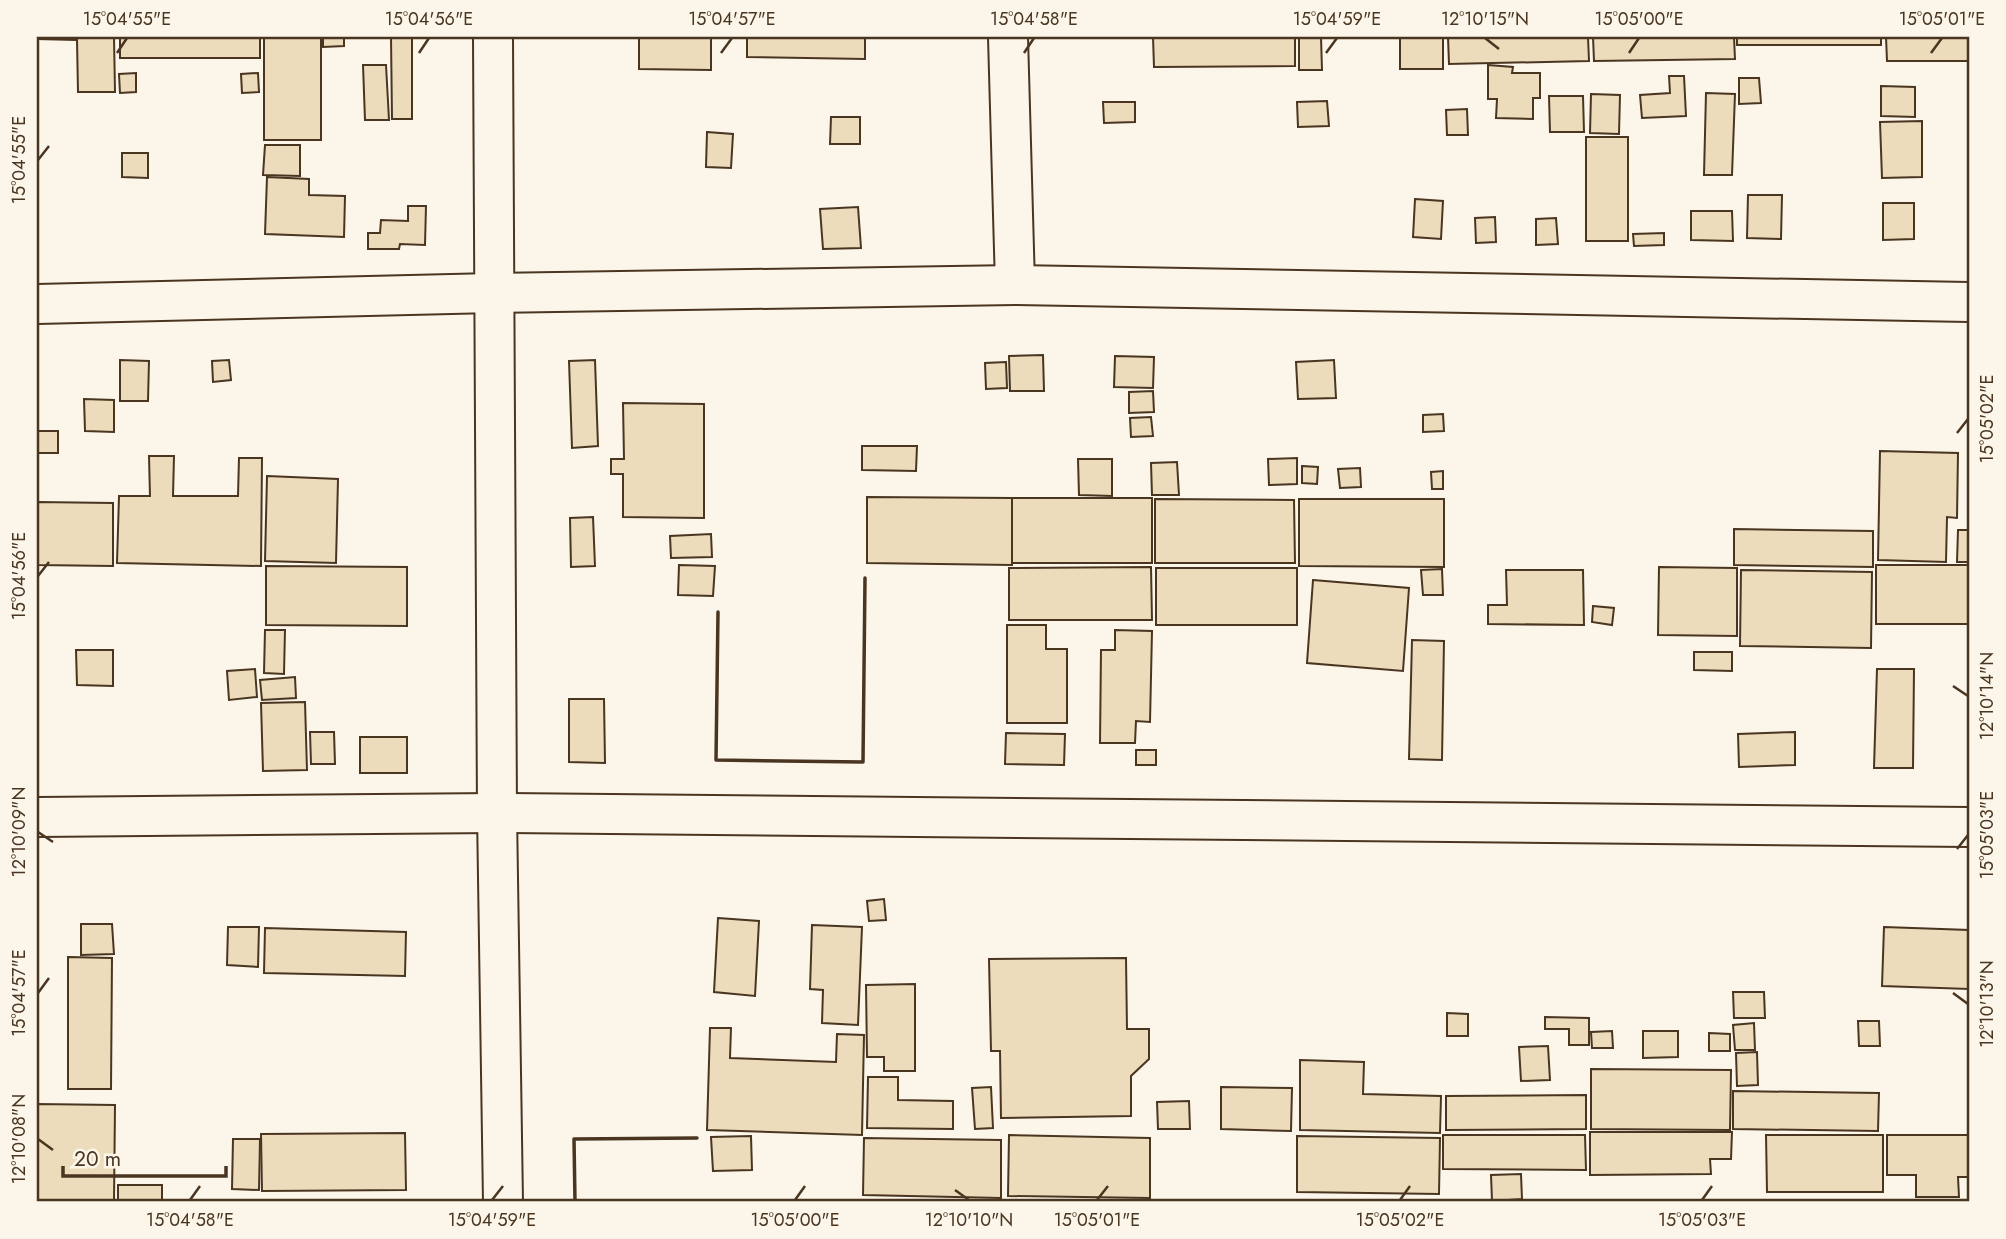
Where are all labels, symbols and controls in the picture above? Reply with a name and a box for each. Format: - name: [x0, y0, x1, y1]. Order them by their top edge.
- text: 15°04'55"E: [83, 6, 171, 32]
- text: 15°04'56"E: [385, 6, 473, 32]
- text: 15°04'57"E: [688, 6, 776, 32]
- text: 15°04'58"E: [990, 6, 1078, 32]
- text: 15°04'59"E: [1293, 6, 1381, 32]
- text: 12°10'15"N: [1441, 6, 1529, 32]
- text: 15°05'00"E: [1594, 6, 1684, 32]
- text: 15°05'01"E: [1899, 6, 1985, 32]
- text: 15°04'55"E: [6, 116, 32, 204]
- text: 15°05'02"E: [1974, 375, 2000, 463]
- text: 15°04'56"E: [6, 532, 32, 620]
- text: 12°10'14"N: [1974, 652, 2000, 740]
- text: 12°10'09"N: [6, 787, 32, 877]
- text: 15°05'03"E: [1974, 791, 2000, 879]
- text: 15°04'57"E: [6, 949, 32, 1037]
- text: 12°10'13"N: [1974, 960, 2000, 1048]
- text: 12°10'08"N: [6, 1094, 32, 1184]
- scale bar: [63, 1134, 226, 1178]
- text: 20 m: [74, 1144, 121, 1174]
- text: 15°04'58"E: [146, 1207, 234, 1233]
- text: 15°04'59"E: [448, 1207, 536, 1233]
- text: 15°05'00"E: [750, 1207, 840, 1233]
- text: 12°10'10"N: [925, 1207, 1013, 1233]
- text: 15°05'01"E: [1054, 1207, 1140, 1233]
- text: 15°05'02"E: [1356, 1207, 1444, 1233]
- text: 15°05'03"E: [1658, 1207, 1746, 1233]

